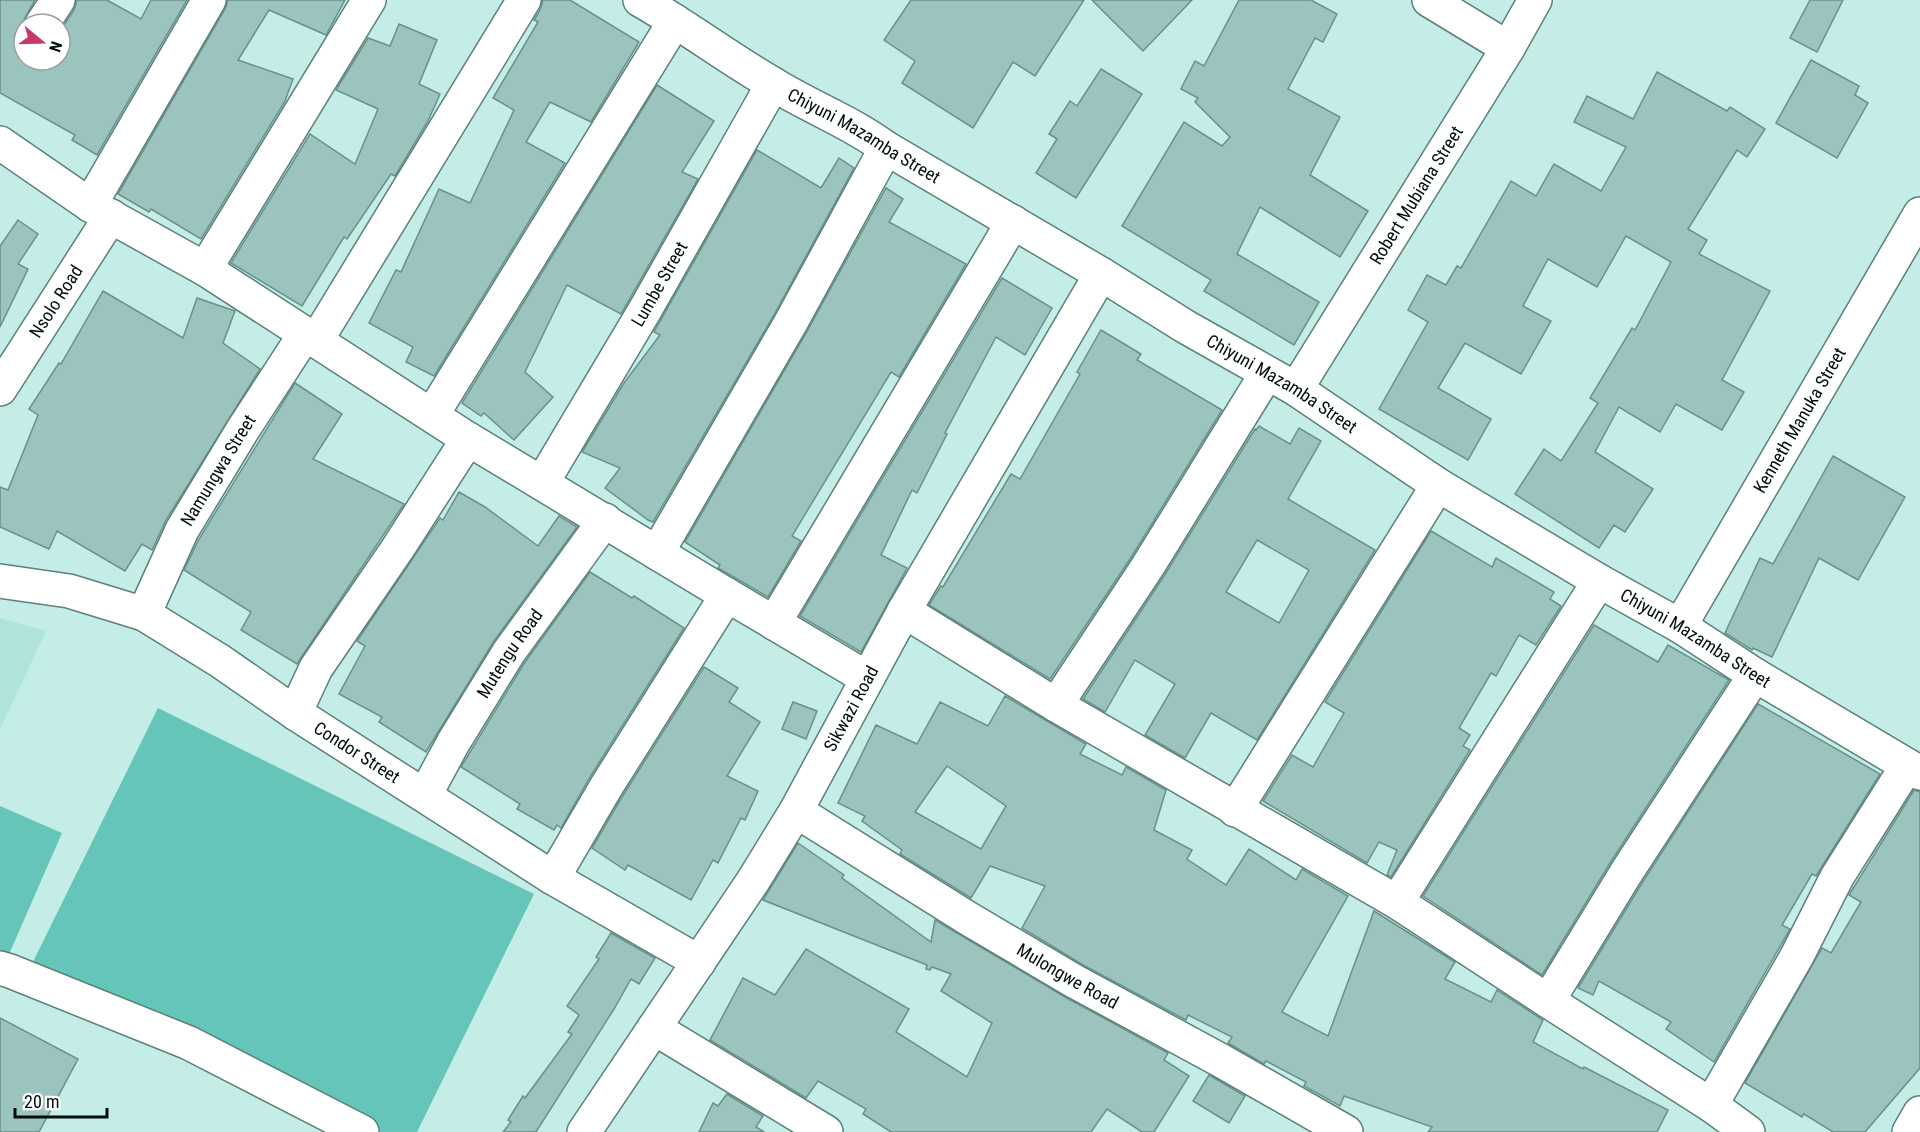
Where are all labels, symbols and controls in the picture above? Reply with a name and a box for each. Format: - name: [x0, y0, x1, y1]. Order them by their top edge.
- north arrow: [12, 12, 72, 72]
- text: N: [45, 39, 66, 54]
- street label: Chiyuni Mazamba Street: [784, 84, 944, 187]
- street label: Robert Mubiana Street: [1365, 122, 1467, 268]
- street label: Lumbe Street: [627, 238, 692, 330]
- street label: Nsolo Road: [25, 261, 87, 341]
- street label: Chiyuni Mazamba Street: [1203, 330, 1361, 437]
- street label: Kenneth Manuka Street: [1749, 344, 1850, 497]
- street label: Namungwa Street: [176, 411, 260, 530]
- street label: Chiyuni Mazamba Street: [1617, 584, 1775, 692]
- street label: Mutengu Road: [472, 605, 547, 702]
- street label: Sikwazi Road: [819, 662, 882, 755]
- street label: Condor Street: [310, 717, 404, 787]
- street label: Mulongwe Road: [1013, 939, 1122, 1013]
- scale bar: [15, 1081, 106, 1119]
- text: 20 m: [24, 1091, 59, 1112]

